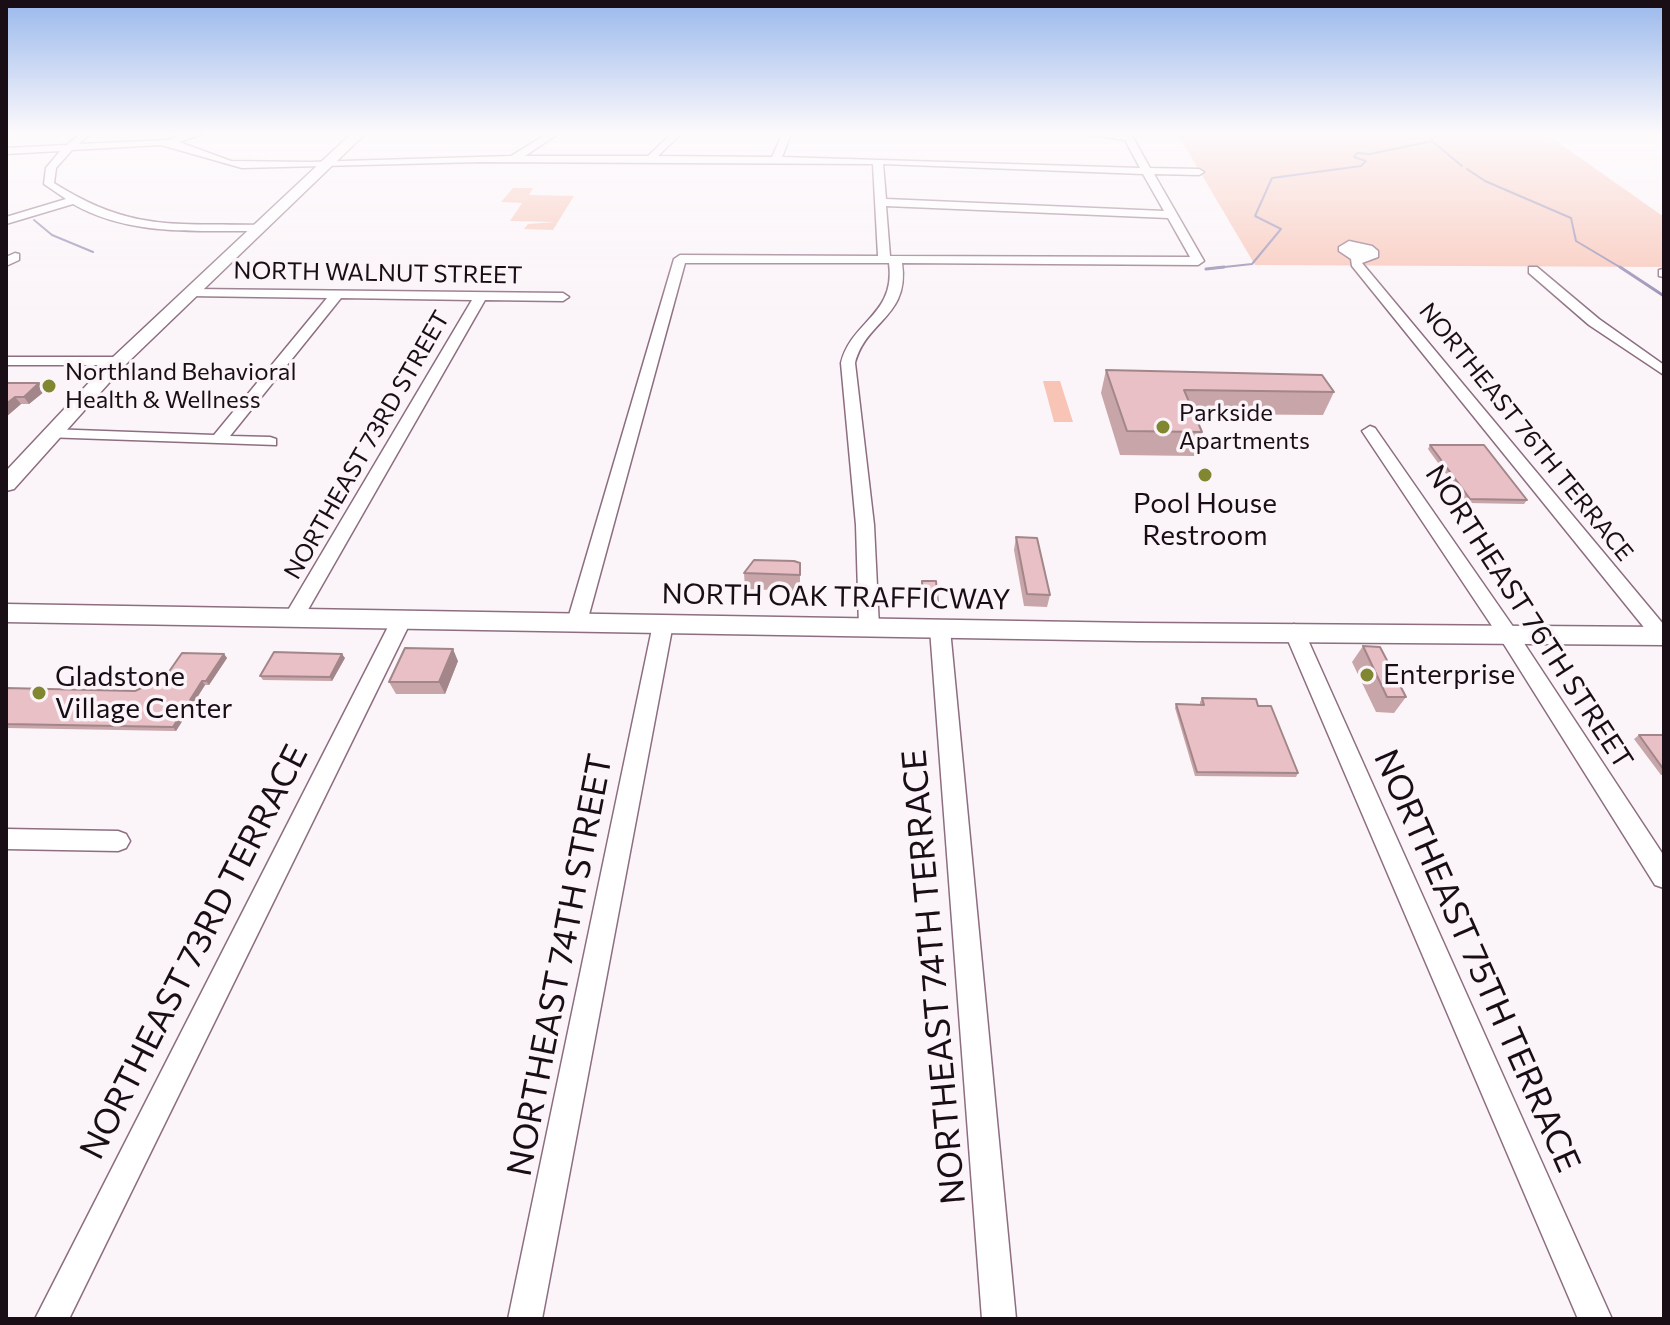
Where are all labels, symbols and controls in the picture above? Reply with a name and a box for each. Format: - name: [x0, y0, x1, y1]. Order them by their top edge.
- street label: NORTH WALNUT STREET: [233, 256, 523, 290]
- street label: NORTHEAST 76TH TERRACE: [1413, 297, 1639, 567]
- street label: NORTHEAST 73RD STREET: [278, 306, 456, 584]
- place label: Northland Behavioral Health & Wellness: [65, 358, 296, 414]
- marker: Northland Behavioral Health & Wellness: [40, 377, 58, 395]
- place label: Parkside Apartments: [1179, 399, 1310, 455]
- marker: Parkside Apartments: [1154, 418, 1172, 436]
- street label: NORTHEAST 76TH STREET: [1418, 459, 1640, 775]
- marker: Pool House Restroom: [1196, 466, 1214, 484]
- place label: Pool House Restroom: [1133, 487, 1277, 553]
- street label: NORTH OAK TRAFFICWAY: [661, 577, 1011, 617]
- place label: Enterprise: [1383, 658, 1515, 692]
- place label: Gladstone Village Center: [55, 660, 233, 726]
- marker: Enterprise: [1358, 666, 1376, 684]
- marker: Gladstone Village Center: [30, 684, 48, 702]
- street label: NORTHEAST 73RD TERRACE: [72, 738, 316, 1166]
- street label: NORTHEAST 75TH TERRACE: [1365, 743, 1589, 1179]
- street label: NORTHEAST 74TH TERRACE: [894, 748, 974, 1206]
- street label: NORTHEAST 74TH STREET: [499, 750, 621, 1180]

